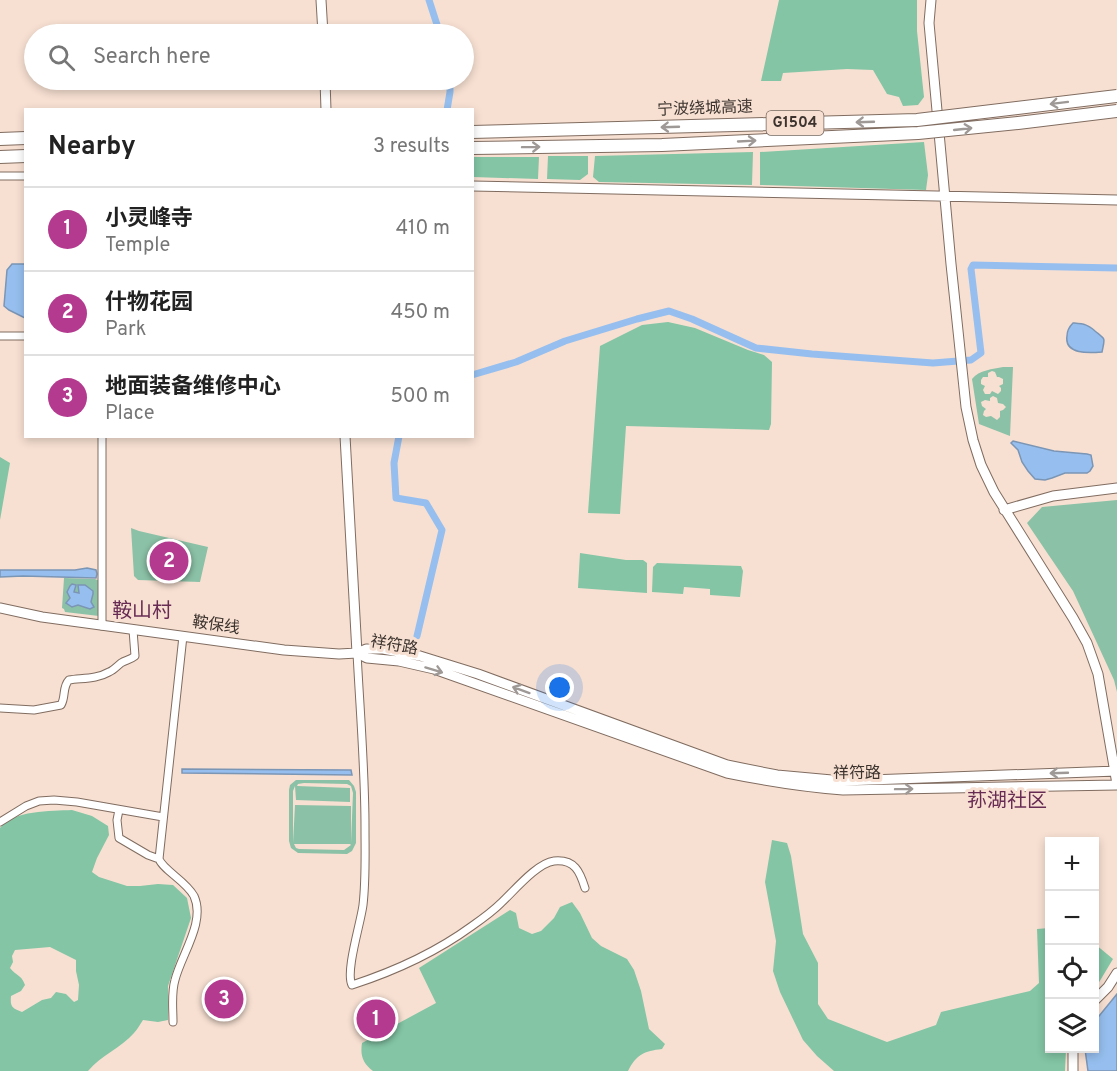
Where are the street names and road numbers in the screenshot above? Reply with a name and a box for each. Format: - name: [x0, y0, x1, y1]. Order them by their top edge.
- street label: 宁波绕城高速: [657, 97, 753, 121]
- road number: G1504: [766, 111, 824, 135]
- street label: 鞍保线: [191, 613, 241, 639]
- street label: 祥符路: [369, 632, 419, 660]
- street label: 祥符路: [833, 764, 881, 784]

